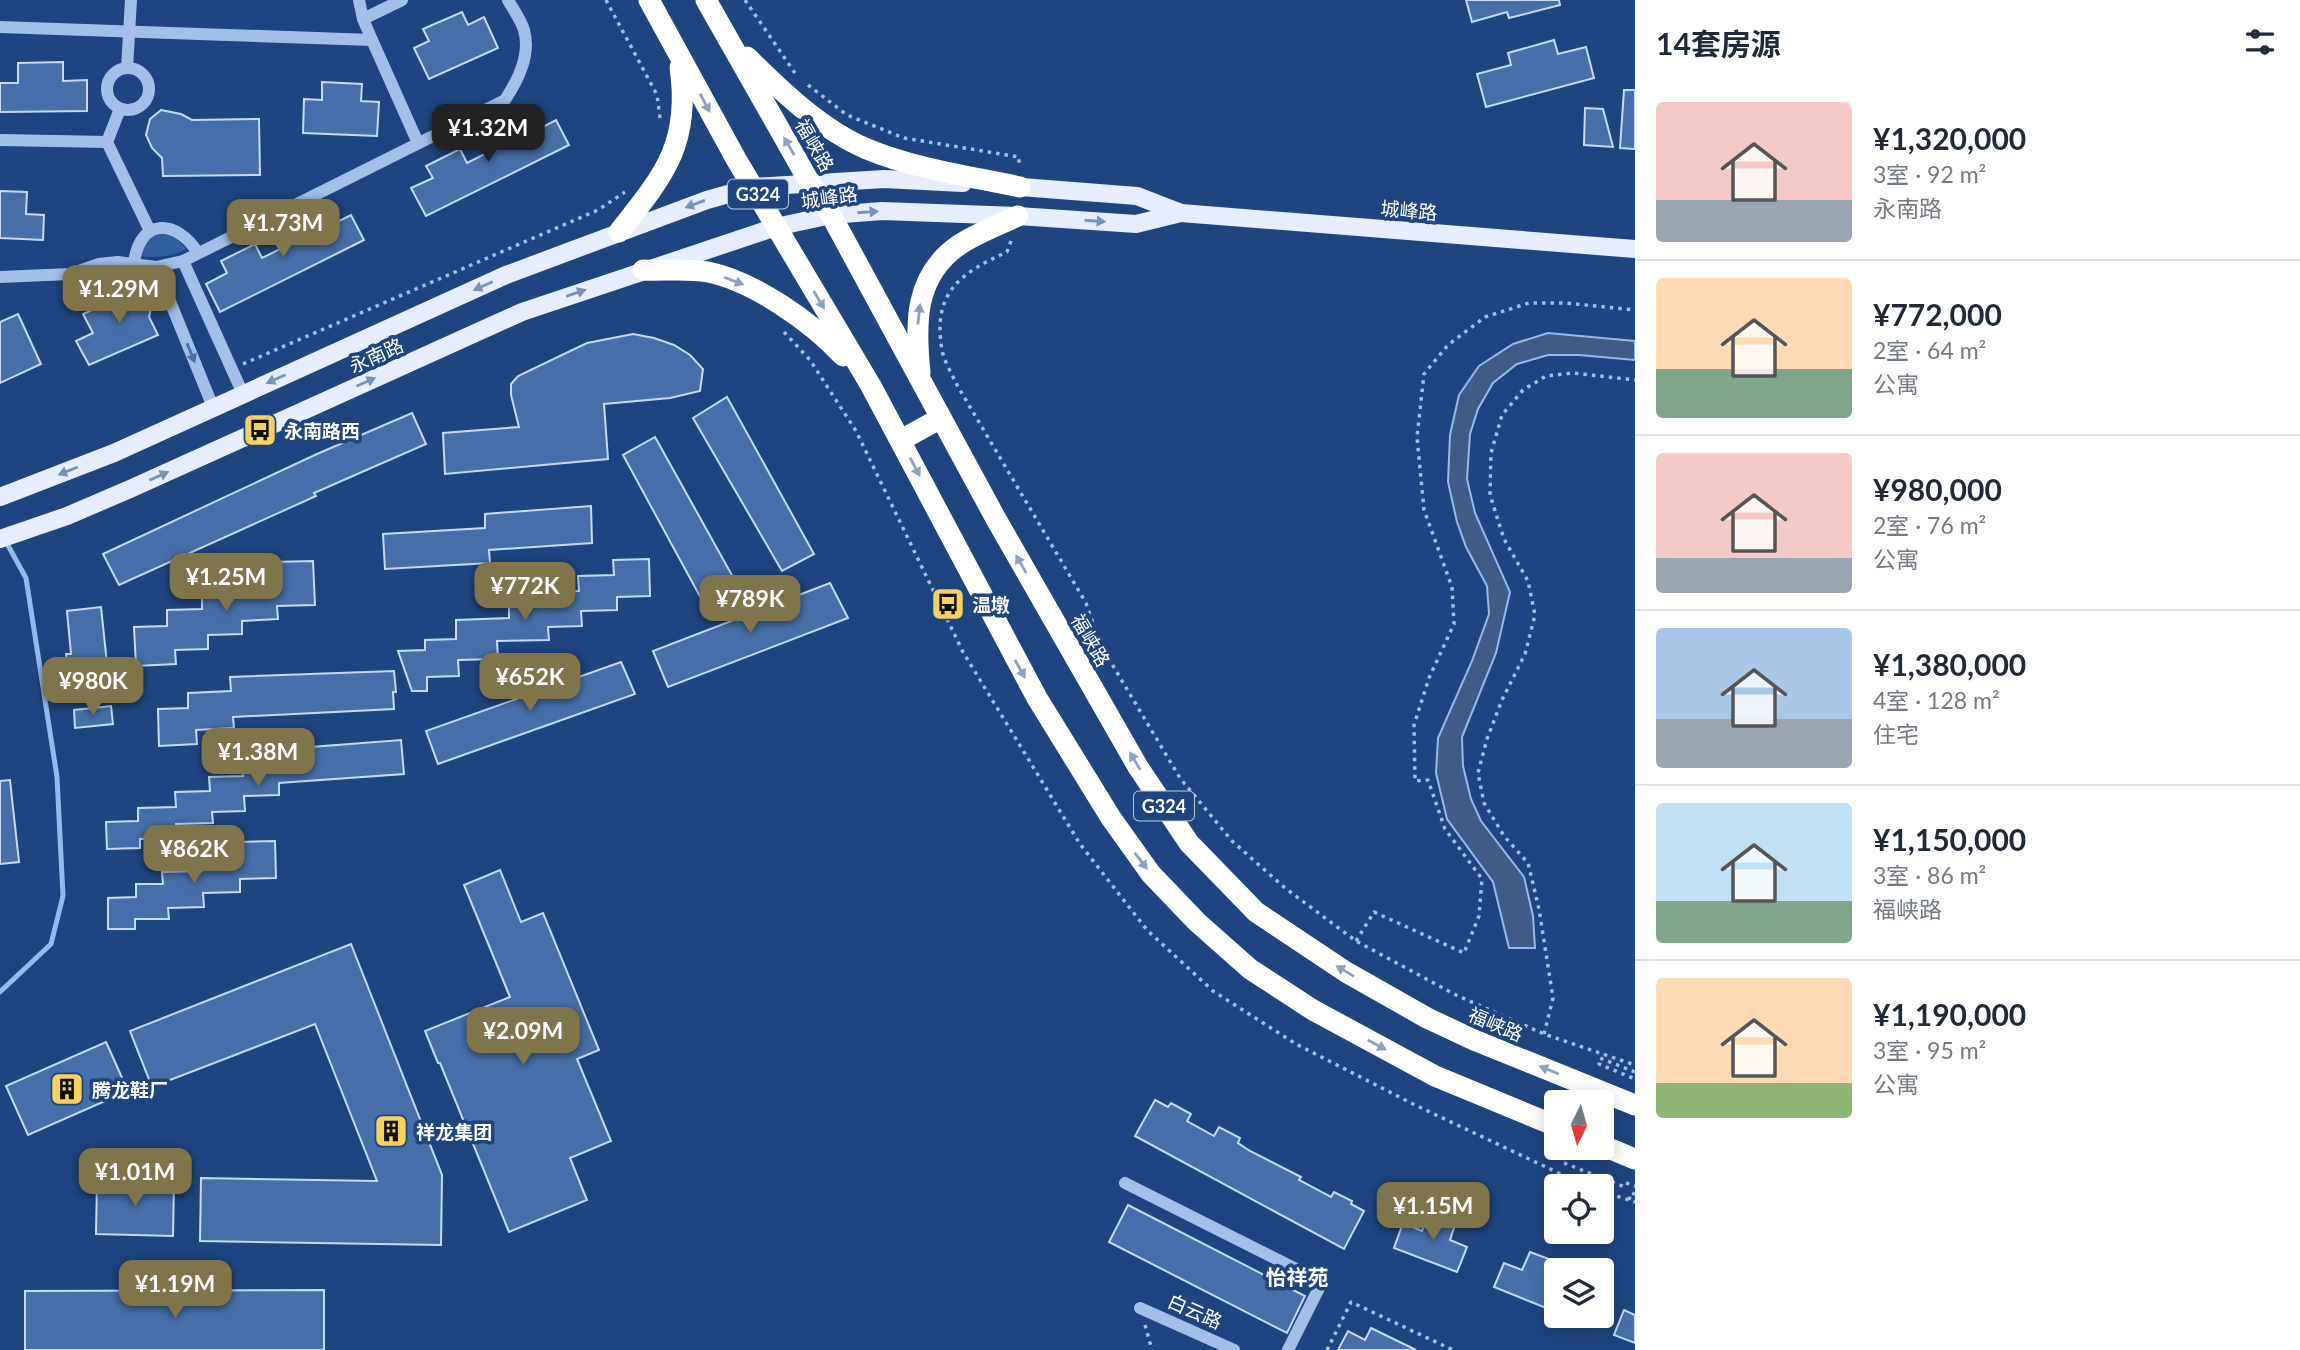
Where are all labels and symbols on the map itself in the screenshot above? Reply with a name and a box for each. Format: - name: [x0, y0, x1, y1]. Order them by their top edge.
- one-way arrow: [699, 93, 711, 113]
- pin: ¥1.32M: [431, 104, 545, 164]
- street label: 福峡路: [791, 115, 839, 175]
- one-way arrow: [783, 137, 795, 156]
- road number: G324: [728, 180, 788, 209]
- street label: 城峰路: [799, 182, 859, 212]
- street label: 城峰路: [1380, 196, 1438, 224]
- one-way arrow: [685, 199, 706, 210]
- pin: ¥1.73M: [226, 200, 340, 259]
- one-way arrow: [857, 206, 879, 217]
- one-way arrow: [1084, 216, 1106, 227]
- pin: ¥1.29M: [62, 266, 176, 325]
- one-way arrow: [724, 276, 745, 287]
- one-way arrow: [473, 280, 493, 292]
- one-way arrow: [565, 287, 586, 298]
- one-way arrow: [813, 290, 825, 309]
- one-way arrow: [914, 303, 925, 325]
- street label: 永南路: [345, 333, 407, 377]
- one-way arrow: [186, 343, 197, 364]
- one-way arrow: [265, 374, 286, 385]
- one-way arrow: [356, 376, 376, 388]
- bus stop icon: 永南路西: [241, 411, 279, 449]
- place label: 永南路西: [284, 419, 360, 442]
- one-way arrow: [909, 457, 921, 477]
- one-way arrow: [57, 466, 78, 477]
- one-way arrow: [149, 470, 169, 482]
- pin: ¥1.25M: [169, 554, 283, 613]
- one-way arrow: [1015, 554, 1027, 574]
- pin: ¥772K: [476, 562, 574, 622]
- pin: ¥789K: [701, 576, 799, 635]
- bus stop icon: 温墩: [929, 585, 967, 623]
- place label: 温墩: [972, 593, 1010, 616]
- street label: 福峡路: [1067, 610, 1115, 670]
- pin: ¥652K: [481, 654, 579, 713]
- pin: ¥980K: [44, 658, 142, 717]
- one-way arrow: [1014, 659, 1026, 679]
- pin: ¥1.38M: [201, 728, 315, 788]
- one-way arrow: [1129, 752, 1141, 771]
- road number: G324: [1134, 792, 1194, 820]
- pin: ¥862K: [145, 826, 243, 885]
- one-way arrow: [1134, 852, 1149, 870]
- one-way arrow: [1336, 964, 1355, 977]
- street label: 福峡路: [1465, 1002, 1527, 1046]
- pin: ¥2.09M: [466, 1007, 580, 1067]
- one-way arrow: [1367, 1039, 1386, 1051]
- one-way arrow: [1538, 1065, 1559, 1076]
- building icon: 腾龙鞋厂: [48, 1070, 86, 1108]
- place label: 腾龙鞋厂: [92, 1078, 168, 1101]
- north arrow: [1544, 1090, 1614, 1160]
- building icon: 祥龙集团: [372, 1112, 410, 1150]
- place label: 祥龙集团: [416, 1120, 492, 1143]
- pin: ¥1.01M: [78, 1148, 192, 1208]
- pin: ¥1.15M: [1376, 1182, 1490, 1242]
- pin: ¥1.19M: [118, 1260, 232, 1320]
- district label: 怡祥苑: [1266, 1264, 1329, 1289]
- street label: 白云路: [1164, 1289, 1226, 1333]

